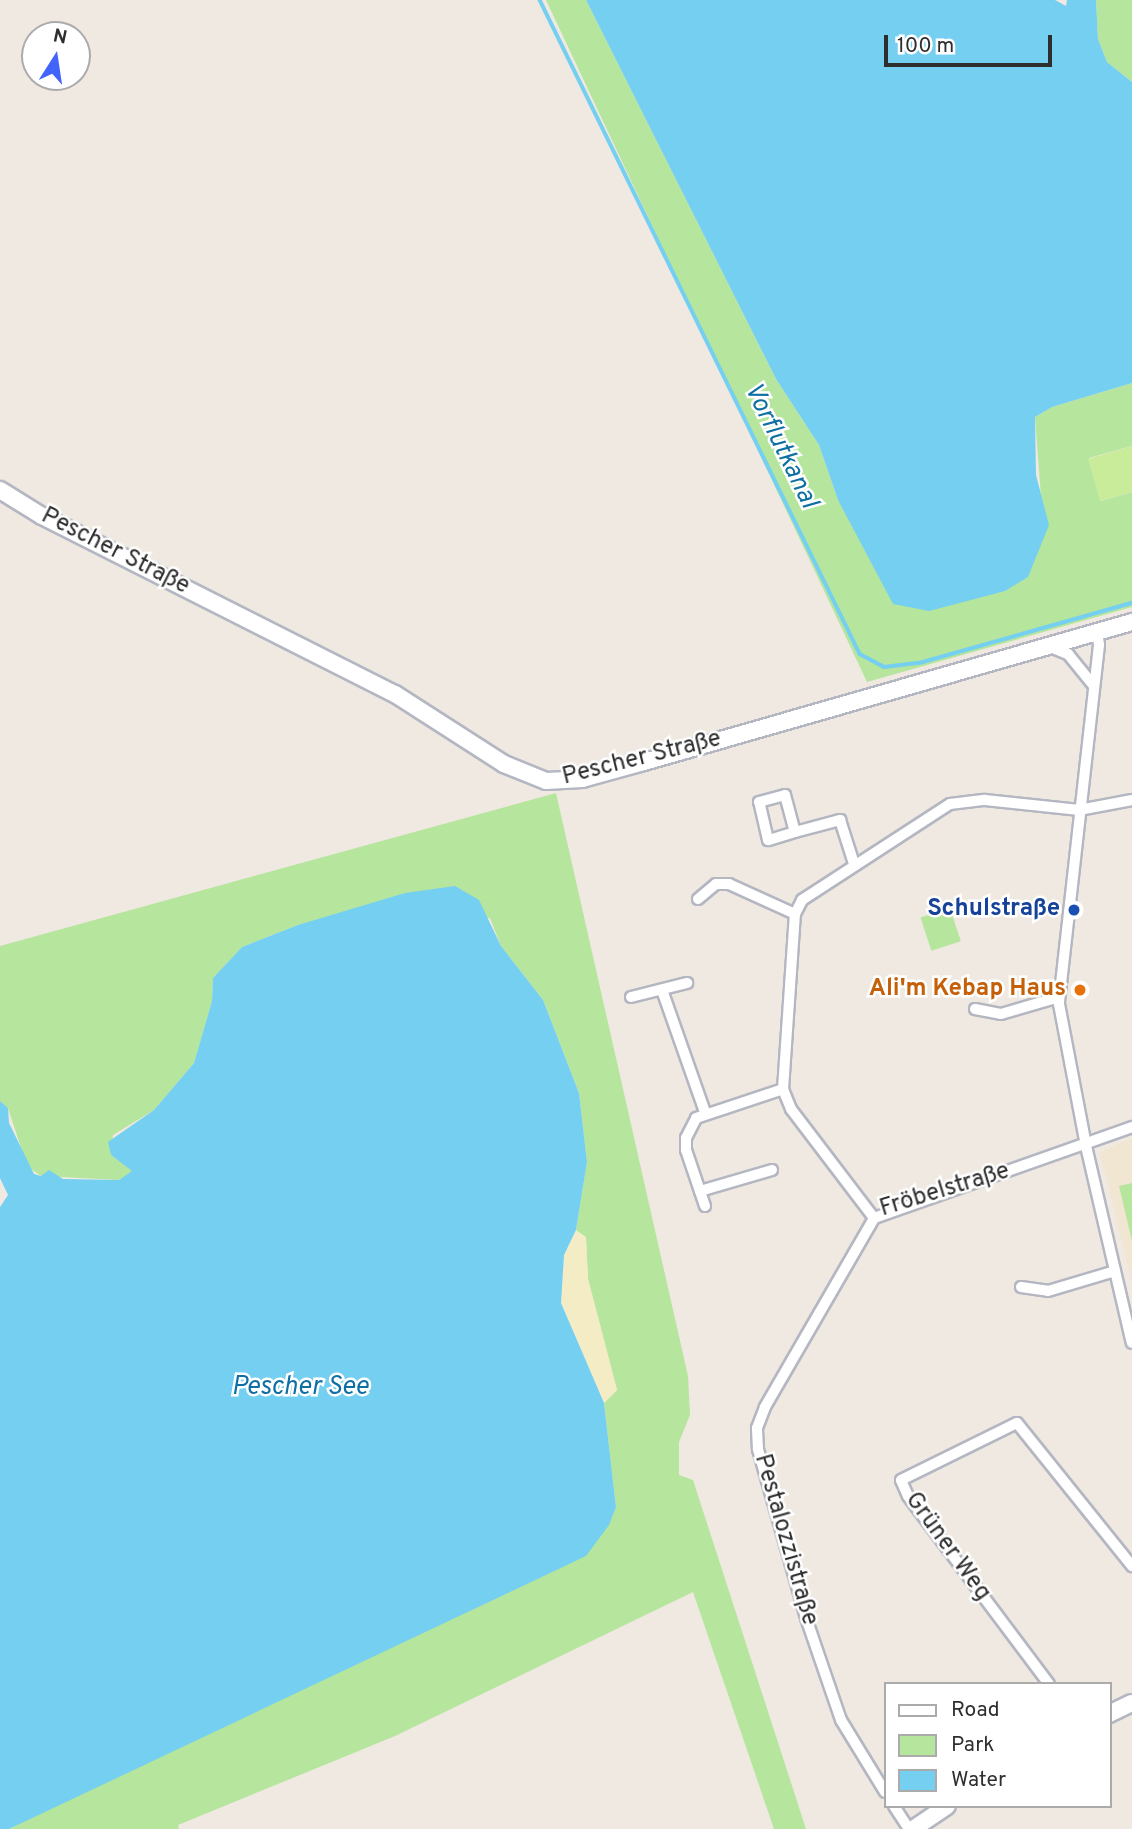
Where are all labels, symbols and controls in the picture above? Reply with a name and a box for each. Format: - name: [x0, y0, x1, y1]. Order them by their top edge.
- north arrow: [21, 21, 91, 91]
- scale bar: [887, 21, 1055, 65]
- text: N: [51, 24, 69, 51]
- text: 100 m: [897, 33, 954, 60]
- water label: Vorflutkanal: [736, 378, 824, 514]
- street label: Pescher Straße: [36, 502, 194, 602]
- street label: Pescher Straße: [560, 725, 724, 793]
- place label: Schulstraße: [927, 896, 1060, 924]
- marker: Schulstraße: [1066, 902, 1082, 918]
- place label: Ali'm Kebap Haus: [869, 976, 1066, 1004]
- marker: Ali'm Kebap Haus: [1072, 982, 1088, 998]
- street label: Fröbelstraße: [877, 1158, 1013, 1224]
- water label: Pescher See: [231, 1372, 369, 1404]
- street label: Pestalozzistraße: [747, 1451, 823, 1629]
- street label: Grüner Weg: [898, 1487, 996, 1607]
- legend: [884, 1682, 1111, 1808]
- text: Road: [951, 1697, 1000, 1724]
- text: Park: [951, 1732, 994, 1759]
- text: Water: [951, 1767, 1006, 1794]

